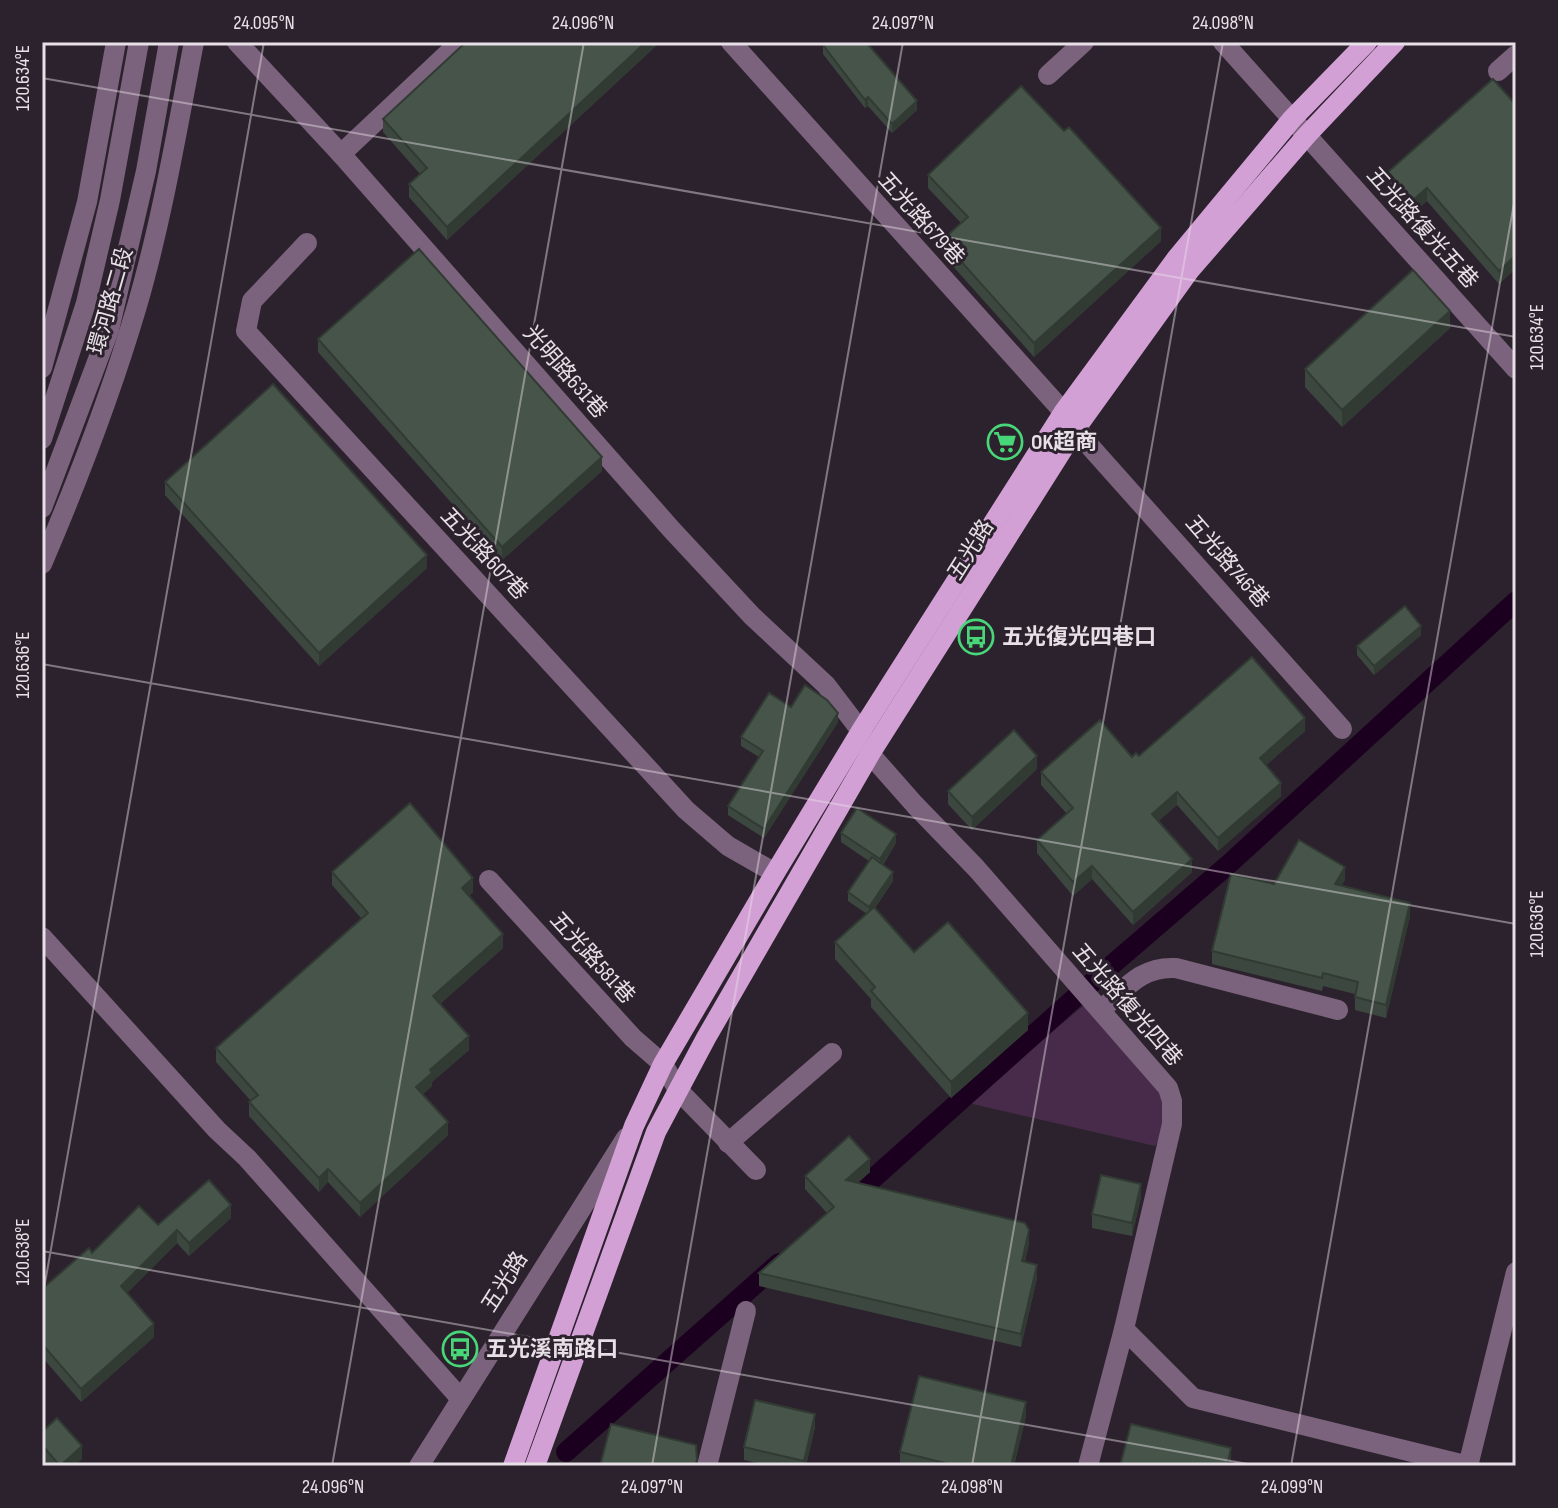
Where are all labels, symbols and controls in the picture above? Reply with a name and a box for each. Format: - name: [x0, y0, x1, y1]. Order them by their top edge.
- text: 24.095°N: [233, 11, 295, 35]
- text: 24.096°N: [552, 11, 614, 35]
- text: 24.097°N: [872, 11, 934, 35]
- text: 24.098°N: [1192, 11, 1254, 35]
- text: 120.634°E: [11, 45, 35, 111]
- street label: 五光路復光五巷: [1360, 162, 1484, 294]
- street label: 五光路679巷: [872, 167, 970, 271]
- street label: 環河路二段: [83, 244, 139, 358]
- text: 120.634°E: [1525, 304, 1549, 370]
- street label: 光明路631巷: [517, 320, 613, 424]
- supermarket icon: OK超商: [986, 423, 1024, 461]
- place label: OK超商: [1031, 429, 1097, 456]
- street label: 五光路607巷: [434, 502, 534, 606]
- street label: 五光路746巷: [1179, 510, 1275, 614]
- street label: 五光路: [942, 515, 1000, 585]
- bus stop icon: 五光復光四巷口: [957, 618, 995, 656]
- place label: 五光復光四巷口: [1002, 624, 1156, 651]
- text: 120.636°E: [11, 631, 35, 699]
- text: 120.636°E: [1525, 890, 1549, 958]
- street label: 五光路581巷: [544, 907, 640, 1009]
- street label: 五光路復光四巷: [1066, 938, 1188, 1072]
- text: 120.638°E: [11, 1219, 35, 1285]
- street label: 五光路: [476, 1247, 534, 1317]
- bus stop icon: 五光溪南路口: [441, 1330, 479, 1368]
- place label: 五光溪南路口: [486, 1336, 618, 1363]
- text: 24.096°N: [302, 1475, 364, 1499]
- text: 24.097°N: [621, 1475, 683, 1499]
- text: 24.098°N: [941, 1475, 1003, 1499]
- text: 24.099°N: [1261, 1475, 1323, 1499]

